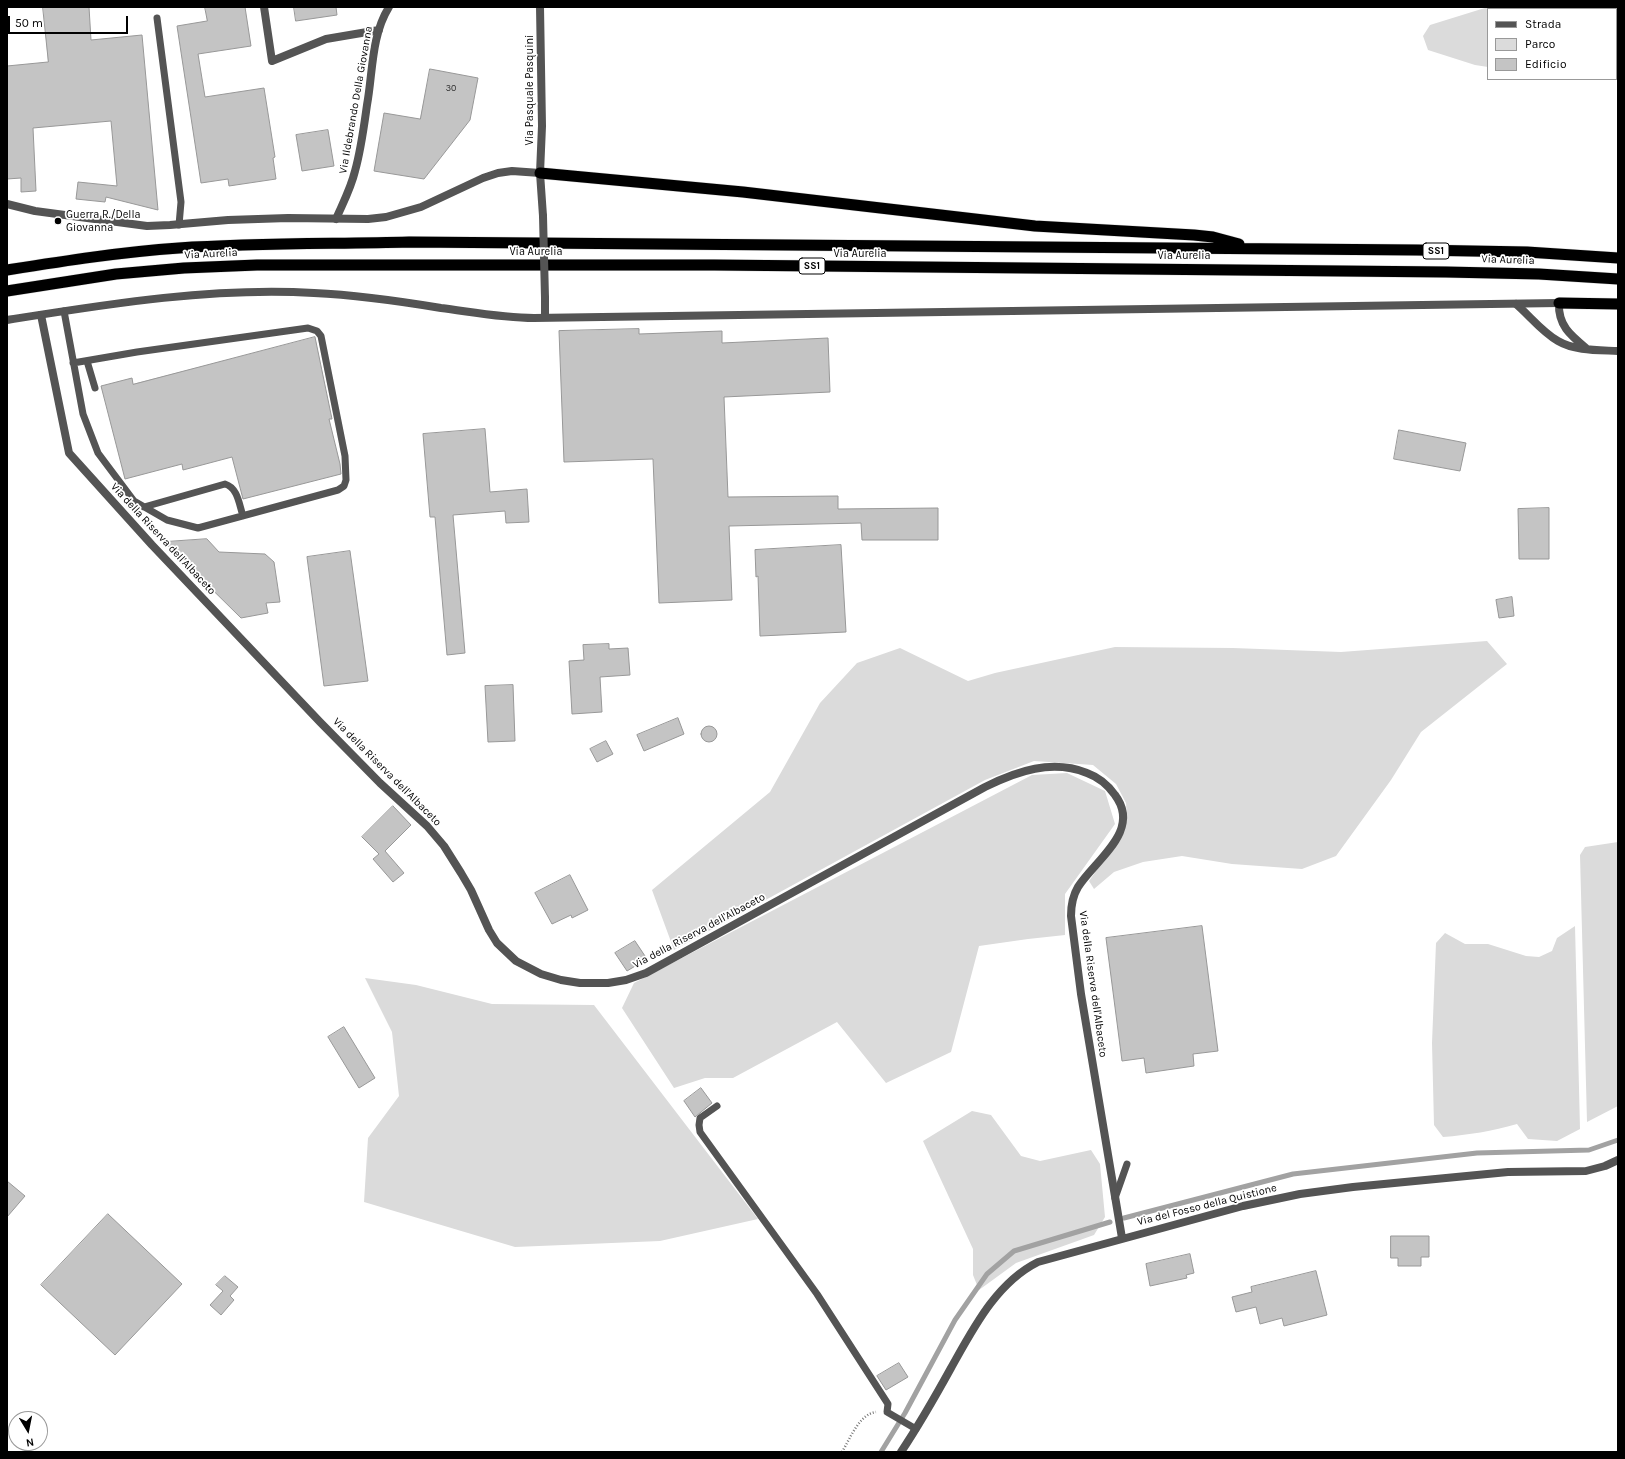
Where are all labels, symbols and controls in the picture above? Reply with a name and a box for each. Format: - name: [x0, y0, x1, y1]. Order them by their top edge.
- scale bar: [10, 8, 130, 34]
- legend: [1487, 8, 1617, 80]
- text: 50 m: [15, 16, 43, 30]
- text: Strada: [1525, 17, 1561, 31]
- street label: Via Ildebrando Della Giovanna: [336, 25, 376, 175]
- street label: Via Pasquale Pasquini: [523, 35, 537, 145]
- text: Parco: [1525, 37, 1555, 51]
- text: Edificio: [1525, 57, 1566, 71]
- house number: 30: [446, 83, 456, 93]
- place label: Guerra R./Della Giovanna: [66, 208, 141, 234]
- marker: Guerra R./Della Giovanna: [53, 216, 63, 226]
- road number: SS1: [1423, 243, 1449, 259]
- street label: Via Aurelia: [509, 245, 563, 259]
- street label: Via Aurelia: [184, 246, 238, 262]
- street label: Via Aurelia: [833, 247, 887, 261]
- street label: Via Aurelia: [1157, 249, 1211, 263]
- street label: Via Aurelia: [1481, 252, 1535, 268]
- road number: SS1: [799, 258, 825, 274]
- street label: Via della Riserva dell'Albaceto: [108, 480, 218, 598]
- street label: Via della Riserva dell'Albaceto: [330, 715, 444, 829]
- street label: Via della Riserva dell'Albaceto: [631, 890, 767, 972]
- street label: Via della Riserva dell'Albaceto: [1076, 910, 1110, 1058]
- street label: Via del Fosso della Quistione: [1136, 1181, 1278, 1229]
- north arrow: [8, 1411, 48, 1451]
- text: N: [25, 1435, 35, 1449]

